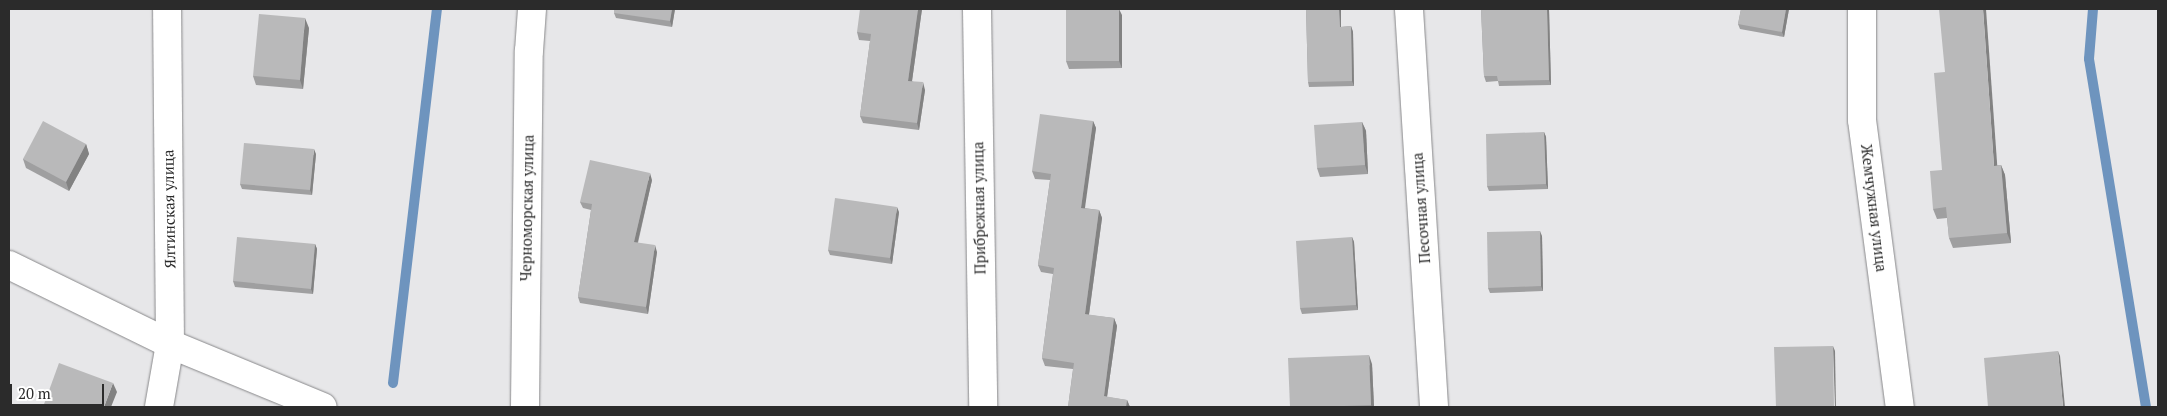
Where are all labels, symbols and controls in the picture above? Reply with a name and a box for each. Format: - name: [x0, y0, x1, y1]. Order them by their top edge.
- street label: Черноморская улица: [517, 135, 537, 281]
- street label: Прибрежная улица: [969, 141, 989, 275]
- street label: Жемчужная улица: [1857, 143, 1891, 273]
- street label: Ялтинская улица: [159, 149, 179, 269]
- street label: Песочная улица: [1408, 152, 1434, 264]
- scale bar: [12, 374, 106, 406]
- text: 20 m: [18, 383, 51, 403]

